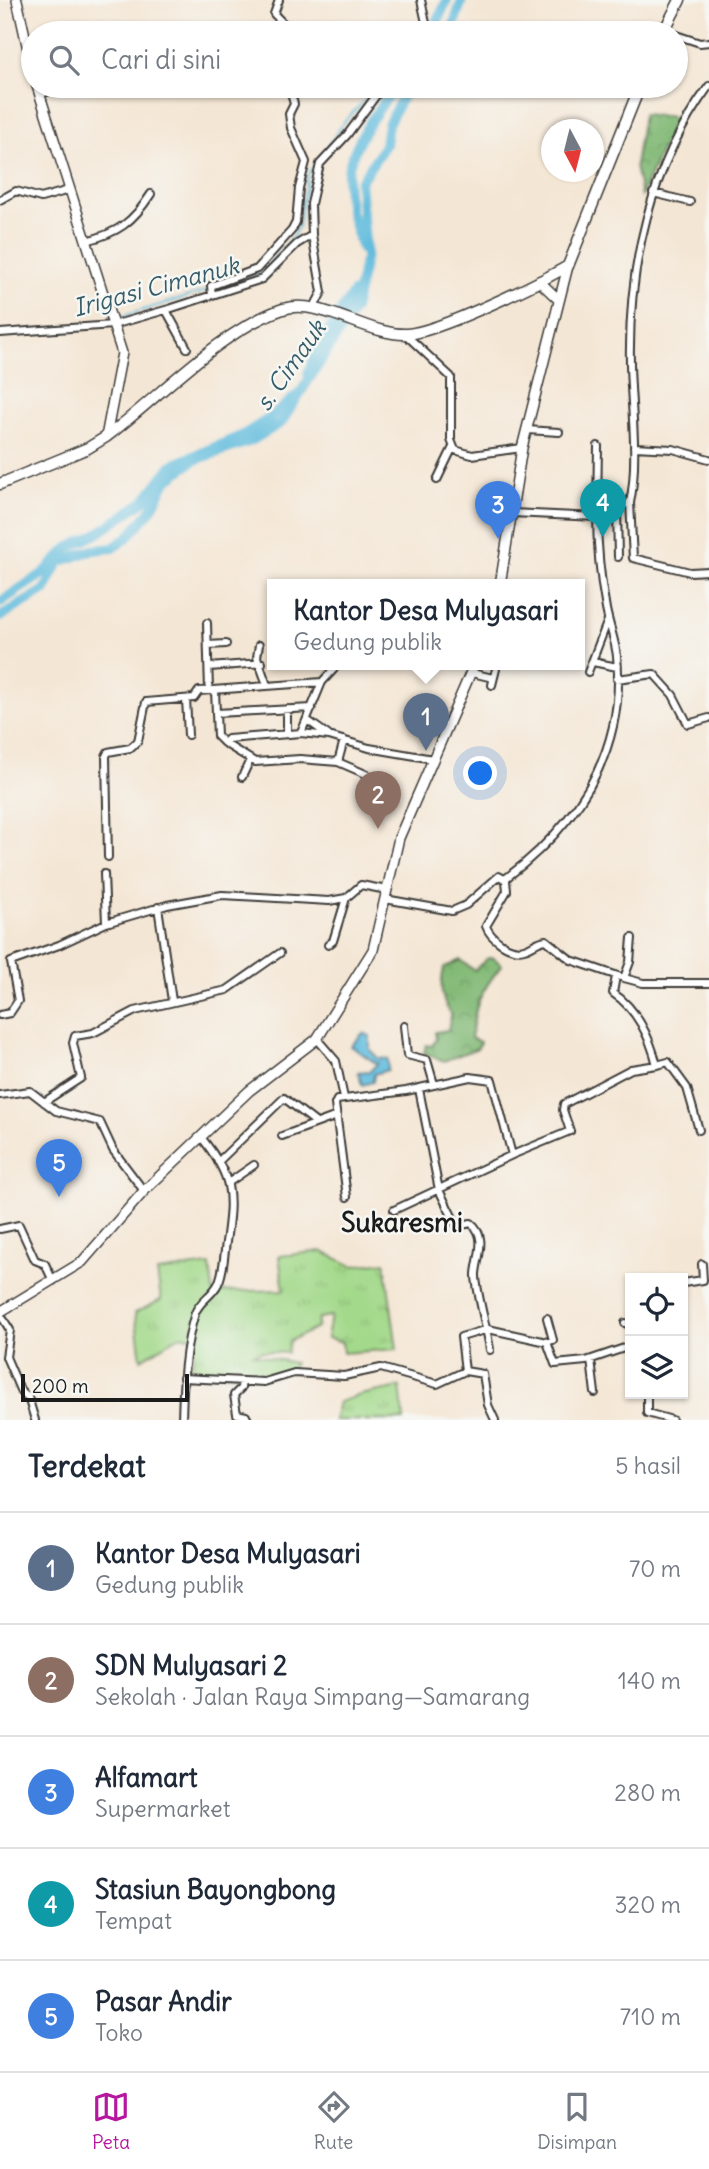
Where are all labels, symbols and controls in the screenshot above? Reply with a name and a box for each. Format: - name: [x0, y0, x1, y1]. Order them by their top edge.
- search box: [21, 21, 688, 98]
- icon: search: [45, 41, 83, 79]
- text: Cari di sini: [101, 43, 221, 76]
- north arrow: [541, 119, 604, 182]
- water label: Irigasi Cimanuk: [70, 249, 244, 323]
- water label: s. Cimauk: [248, 312, 333, 416]
- pin: 4: [580, 479, 626, 537]
- pin: 3: [475, 481, 521, 539]
- popup: [267, 579, 585, 670]
- text: Kantor Desa Mulyasari: [293, 594, 559, 627]
- text: Gedung publik: [293, 627, 442, 656]
- pin: 1: [403, 693, 449, 751]
- your location: [463, 756, 497, 790]
- pin: 2: [355, 771, 401, 829]
- pin: 5: [36, 1139, 82, 1197]
- district label: Sukaresmi: [341, 1206, 463, 1239]
- map controls: [625, 1273, 688, 1399]
- button: locate: [625, 1273, 688, 1336]
- button: layers: [625, 1336, 688, 1399]
- scale bar: [21, 1371, 189, 1403]
- text: 200 m: [32, 1374, 89, 1398]
- text: Terdekat: [28, 1447, 146, 1485]
- text: 5 hasil: [615, 1451, 681, 1480]
- text: Kantor Desa Mulyasari: [95, 1537, 361, 1570]
- text: 1: [46, 1554, 56, 1583]
- text: 70 m: [629, 1554, 681, 1583]
- text: Gedung publik: [95, 1570, 244, 1599]
- text: SDN Mulyasari 2: [95, 1649, 287, 1682]
- text: 2: [45, 1666, 57, 1695]
- text: 140 m: [618, 1666, 681, 1695]
- text: Sekolah · Jalan Raya Simpang—Samarang: [95, 1682, 530, 1711]
- text: Alfamart: [95, 1761, 198, 1794]
- text: 3: [44, 1778, 58, 1807]
- text: 280 m: [614, 1778, 681, 1807]
- text: Supermarket: [95, 1794, 231, 1823]
- text: Stasiun Bayongbong: [95, 1873, 336, 1906]
- text: 4: [44, 1890, 58, 1919]
- text: 320 m: [615, 1890, 681, 1919]
- text: Tempat: [95, 1906, 172, 1935]
- text: Pasar Andir: [95, 1985, 232, 2018]
- text: 5: [44, 2002, 58, 2031]
- text: 710 m: [620, 2002, 681, 2031]
- text: Toko: [95, 2018, 143, 2047]
- tab: Peta: [92, 2088, 130, 2154]
- tab: Rute: [314, 2088, 353, 2154]
- tab: Disimpan: [537, 2088, 617, 2154]

